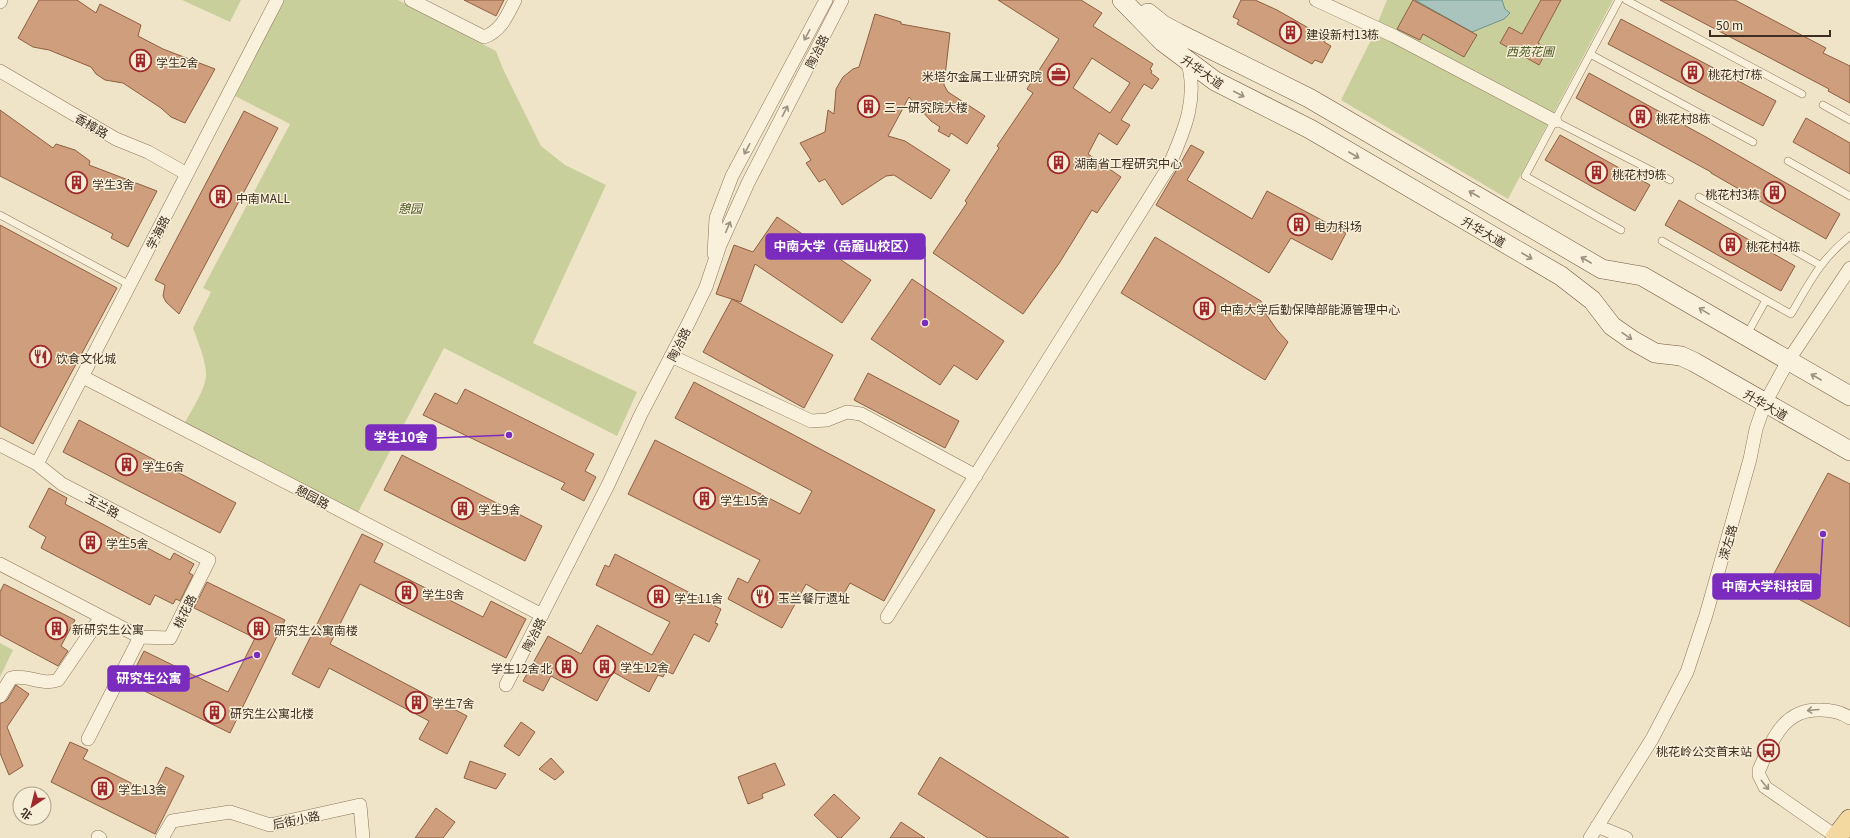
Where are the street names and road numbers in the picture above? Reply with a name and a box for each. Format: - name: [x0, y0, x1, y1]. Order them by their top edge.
- street label: 陶冶路: [800, 31, 832, 71]
- street label: 升华大道: [1178, 50, 1228, 92]
- street label: 香樟路: [72, 109, 112, 141]
- street label: 学海路: [141, 212, 173, 252]
- street label: 升华大道: [1459, 212, 1509, 250]
- street label: 陶冶路: [662, 324, 694, 364]
- street label: 升华大道: [1741, 385, 1791, 423]
- street label: 憩园路: [293, 480, 333, 512]
- street label: 玉兰路: [83, 489, 123, 521]
- street label: 溁左路: [1714, 522, 1740, 562]
- street label: 桃花路: [168, 591, 200, 631]
- street label: 陶冶路: [517, 614, 549, 654]
- street label: 后街小路: [271, 806, 321, 832]

